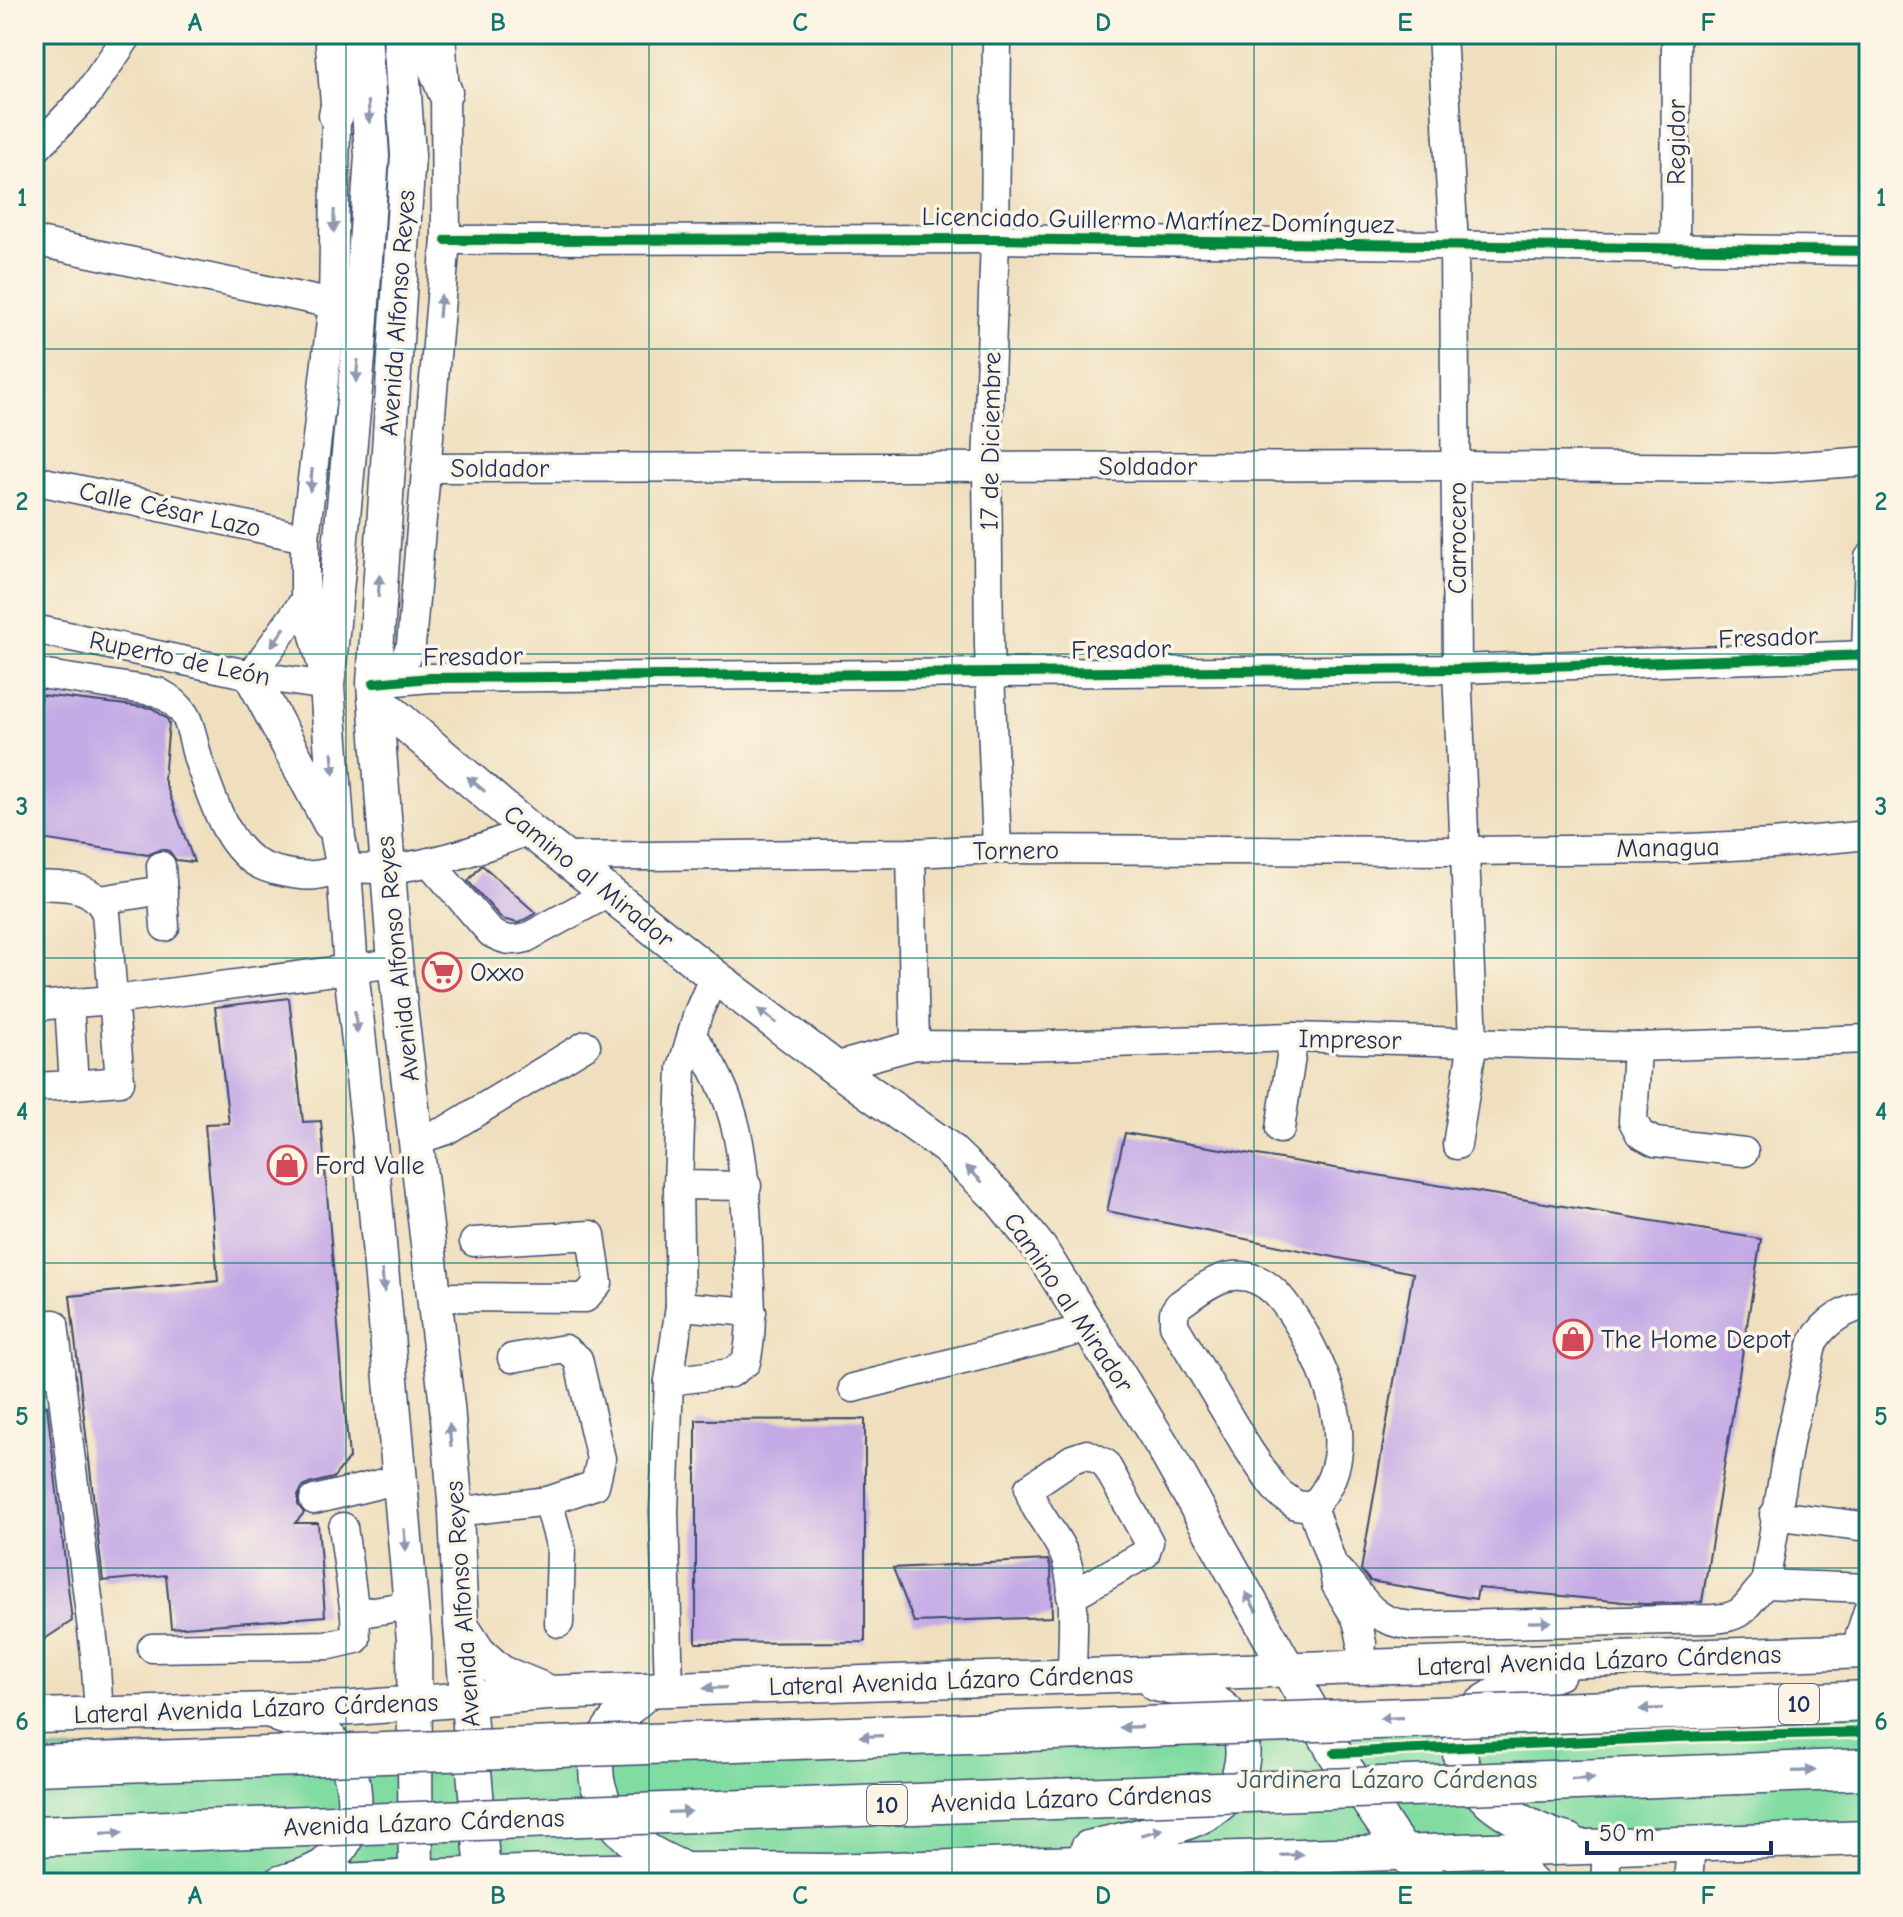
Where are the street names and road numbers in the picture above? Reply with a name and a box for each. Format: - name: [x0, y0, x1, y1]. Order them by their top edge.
- street label: Regidor: [1662, 98, 1692, 185]
- street label: Avenida Alfonso Reyes: [374, 189, 422, 437]
- street label: Licenciado Guillermo Martínez Domínguez: [921, 202, 1395, 240]
- street label: 17 de Diciembre: [974, 351, 1008, 531]
- street label: Soldador: [1099, 452, 1198, 482]
- street label: Soldador: [451, 454, 550, 484]
- street label: Calle César Lazo: [76, 476, 263, 544]
- street label: Carrocero: [1443, 482, 1473, 594]
- street label: Fresador: [1718, 621, 1819, 655]
- street label: Ruperto de León: [87, 625, 273, 693]
- street label: Fresador: [1071, 634, 1172, 666]
- street label: Fresador: [423, 641, 524, 673]
- street label: Camino al Mirador: [497, 799, 680, 955]
- street label: Managua: [1616, 832, 1720, 864]
- street label: Avenida Alfonso Reyes: [370, 835, 426, 1083]
- street label: Tornero: [973, 835, 1059, 867]
- street label: Impresor: [1298, 1024, 1402, 1056]
- street label: Camino al Mirador: [997, 1207, 1140, 1399]
- street label: Avenida Alfonso Reyes: [439, 1480, 487, 1728]
- street label: Lateral Avenida Lázaro Cárdenas: [1416, 1640, 1782, 1682]
- street label: Lateral Avenida Lázaro Cárdenas: [768, 1660, 1134, 1702]
- road number: 10: [1779, 1684, 1819, 1724]
- street label: Lateral Avenida Lázaro Cárdenas: [73, 1688, 439, 1730]
- street label: Avenida Lázaro Cárdenas: [930, 1779, 1212, 1819]
- road number: 10: [867, 1785, 907, 1825]
- street label: Avenida Lázaro Cárdenas: [283, 1803, 565, 1843]

